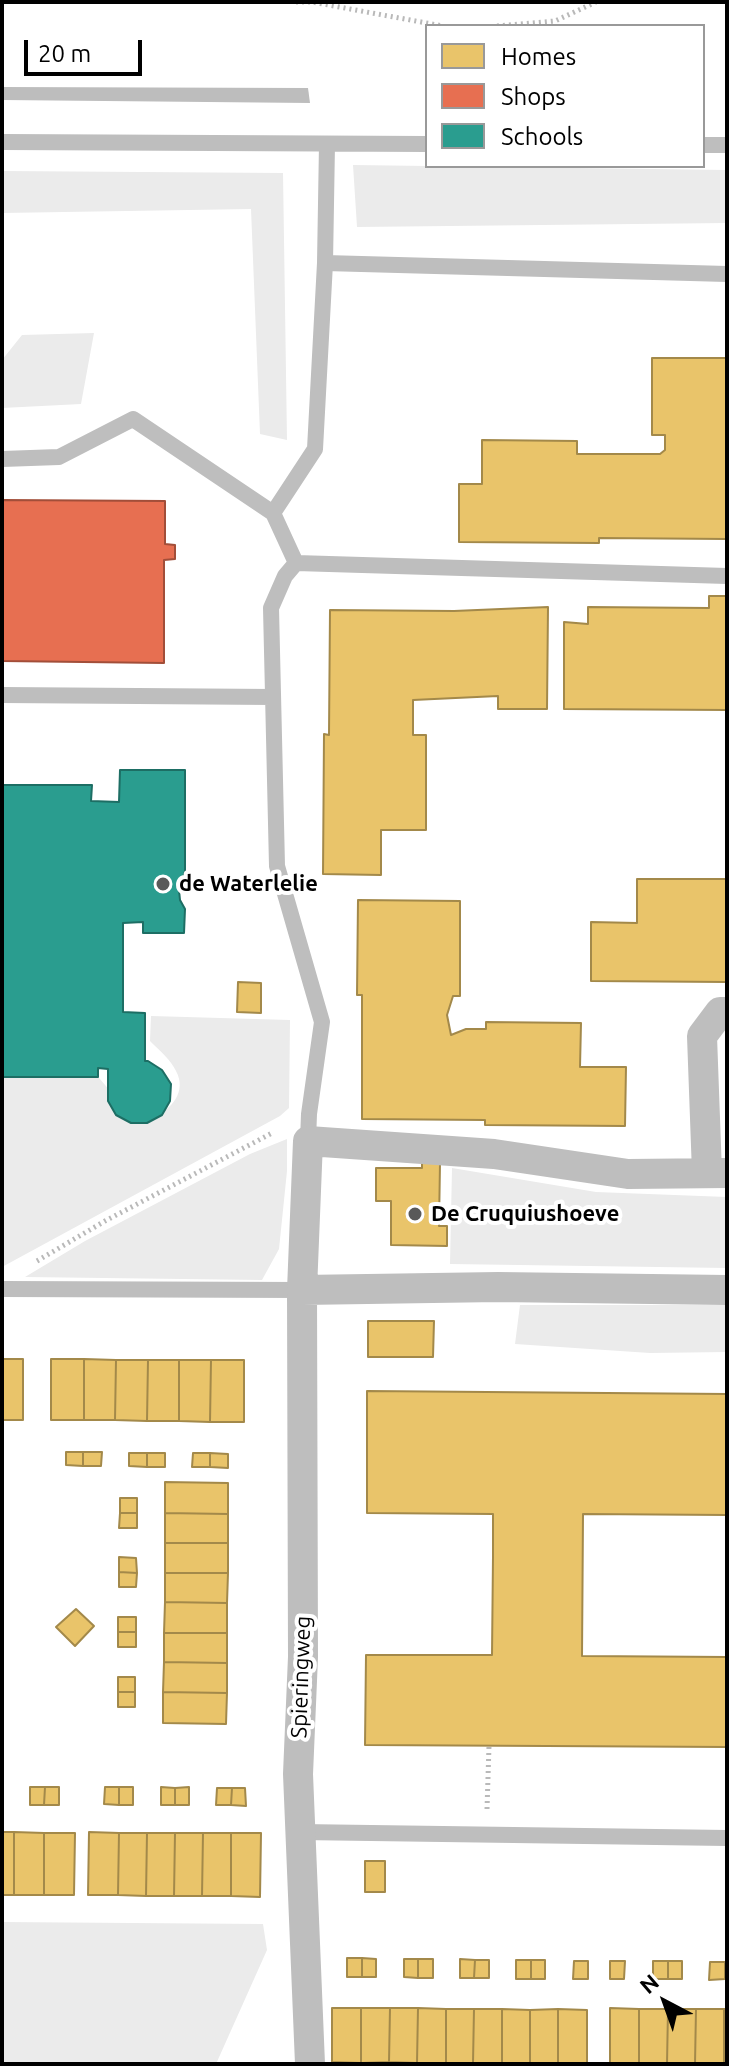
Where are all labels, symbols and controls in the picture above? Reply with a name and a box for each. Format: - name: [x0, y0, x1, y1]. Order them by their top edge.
- scale bar: [28, 24, 146, 74]
- legend: [425, 24, 705, 168]
- text: 20 m: [38, 40, 91, 67]
- text: Homes: [501, 43, 576, 70]
- text: Shops: [501, 83, 566, 110]
- text: Schools: [501, 123, 583, 150]
- place label: de Waterlelie: [179, 871, 318, 897]
- marker: de Waterlelie: [154, 875, 172, 893]
- place label: De Cruquiushoeve: [431, 1201, 619, 1227]
- marker: De Cruquiushoeve: [406, 1205, 424, 1223]
- street label: Spieringweg: [286, 1615, 316, 1739]
- north arrow: [625, 1962, 705, 2042]
- text: N: [635, 1969, 663, 1998]

